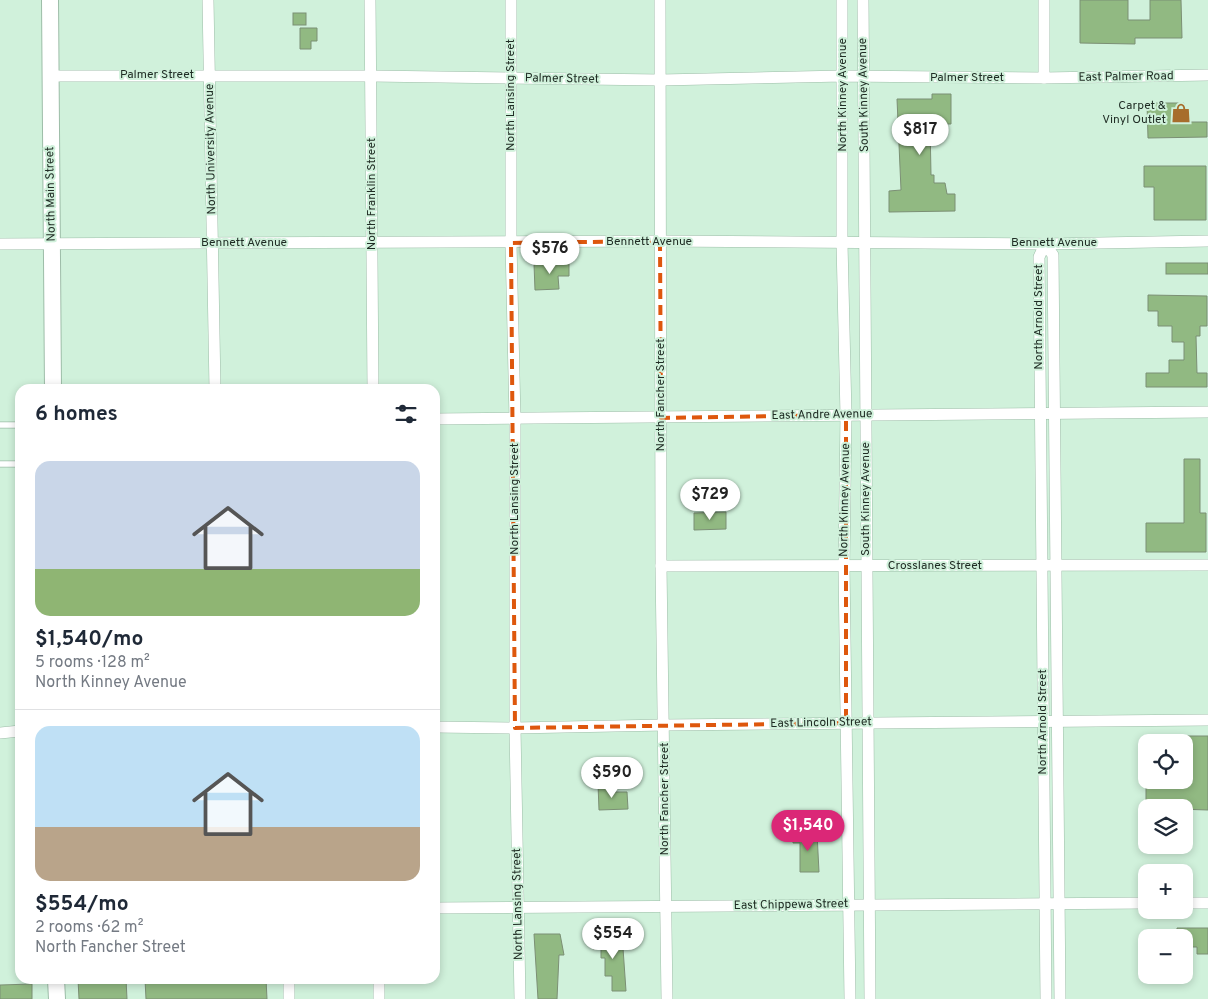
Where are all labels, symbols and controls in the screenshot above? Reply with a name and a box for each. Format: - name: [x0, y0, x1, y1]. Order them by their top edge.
- street label: North Kinney Avenue: [835, 38, 851, 152]
- street label: South Kinney Avenue: [855, 38, 873, 152]
- street label: North Lansing Street: [503, 39, 519, 151]
- street label: Palmer Street: [120, 67, 194, 83]
- street label: East Palmer Road: [1078, 68, 1174, 86]
- street label: Palmer Street: [525, 70, 599, 88]
- street label: Palmer Street: [930, 70, 1004, 86]
- street label: North University Avenue: [202, 83, 220, 215]
- place label: Carpet & Vinyl Outlet: [1102, 98, 1166, 128]
- shop icon: Carpet & Vinyl Outlet: [1170, 102, 1192, 124]
- pin: $817: [890, 114, 950, 156]
- text: $817: [903, 120, 937, 140]
- street label: North Franklin Street: [364, 138, 380, 250]
- street label: North Main Street: [42, 146, 60, 242]
- pin: $576: [520, 232, 580, 275]
- street label: Bennett Avenue: [606, 234, 692, 250]
- street label: Bennett Avenue: [201, 235, 287, 251]
- street label: Bennett Avenue: [1011, 235, 1097, 251]
- text: $576: [531, 239, 569, 259]
- street label: North Arnold Street: [1031, 264, 1047, 370]
- street label: North Fancher Street: [653, 338, 669, 452]
- icon: filters: [392, 400, 420, 428]
- text: 6 homes: [35, 401, 118, 428]
- street label: East Andre Avenue: [771, 406, 873, 424]
- street label: South Kinney Avenue: [858, 442, 874, 556]
- street label: North Lansing Street: [507, 443, 523, 555]
- street label: North Kinney Avenue: [836, 443, 854, 557]
- pin: $729: [680, 478, 740, 521]
- text: $729: [691, 485, 729, 505]
- icon: home: [183, 493, 273, 583]
- street label: Crosslanes Street: [888, 558, 982, 574]
- text: $1,540/mo: [35, 626, 143, 653]
- text: 5 rooms · 128 m²: [35, 653, 150, 673]
- street label: North Arnold Street: [1035, 669, 1051, 775]
- text: North Kinney Avenue: [35, 673, 187, 693]
- street label: East Lincoln Street: [770, 714, 872, 732]
- map controls: [1138, 734, 1193, 984]
- button: locate: [1138, 734, 1193, 789]
- street label: North Fancher Street: [657, 742, 673, 856]
- pin: $590: [582, 756, 642, 799]
- icon: home: [183, 759, 273, 849]
- text: $590: [592, 763, 632, 783]
- button: layers: [1138, 799, 1193, 854]
- pin: $1,540: [767, 810, 849, 852]
- text: $1,540: [782, 816, 834, 836]
- street label: North Lansing Street: [509, 848, 527, 960]
- button: +: [1138, 864, 1193, 919]
- text: $554/mo: [35, 891, 129, 918]
- street label: East Chippewa Street: [734, 896, 848, 914]
- text: 2 rooms · 62 m²: [35, 918, 143, 938]
- pin: $554: [583, 918, 643, 960]
- text: $554: [593, 924, 633, 944]
- button: −: [1138, 929, 1193, 984]
- text: North Fancher Street: [35, 938, 186, 958]

